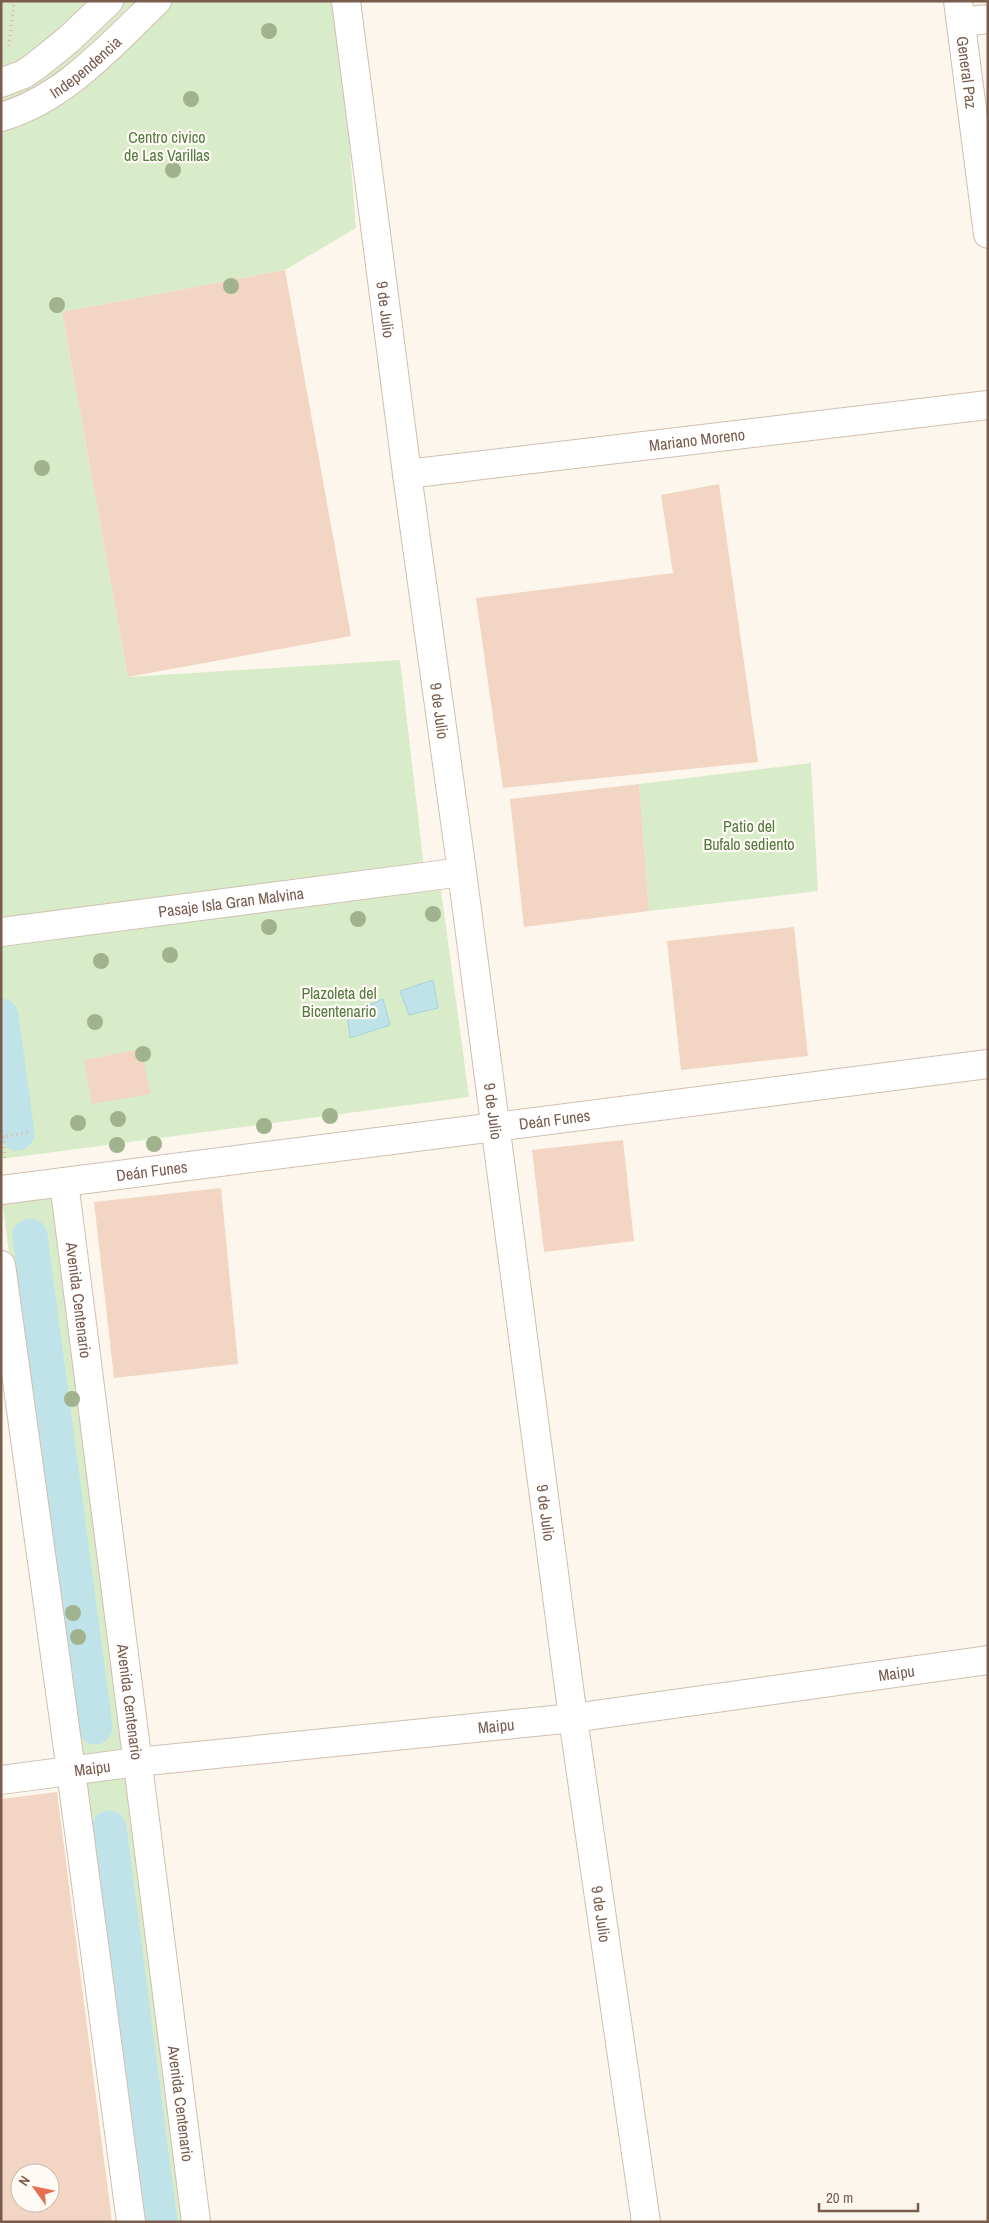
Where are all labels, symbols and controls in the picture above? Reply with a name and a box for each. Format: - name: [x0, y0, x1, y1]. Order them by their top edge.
- street label: Independencia: [45, 30, 126, 103]
- street label: General Paz: [952, 35, 983, 110]
- park label: Centro civico de Las Varillas: [124, 126, 210, 166]
- street label: 9 de Julio: [371, 280, 400, 339]
- street label: Mariano Moreno: [648, 423, 746, 456]
- street label: 9 de Julio: [425, 681, 455, 741]
- park label: Patio del Bufalo sediento: [703, 815, 795, 855]
- street label: Pasaje Isla Gran Malvina: [157, 882, 306, 922]
- park label: Plazoleta del Bicentenario: [301, 982, 377, 1022]
- street label: 9 de Julio: [479, 1082, 508, 1141]
- street label: Deán Funes: [518, 1104, 591, 1135]
- street label: Deán Funes: [115, 1155, 189, 1186]
- street label: Avenida Centenario: [61, 1240, 97, 1359]
- street label: 9 de Julio: [531, 1483, 561, 1542]
- street label: Avenida Centenario: [112, 1642, 148, 1761]
- street label: Maipu: [877, 1659, 916, 1686]
- street label: Maipu: [477, 1713, 515, 1739]
- street label: Maipu: [73, 1755, 112, 1781]
- street label: 9 de Julio: [586, 1884, 616, 1944]
- street label: Avenida Centenario: [163, 2043, 199, 2163]
- north arrow: [10, 2163, 60, 2213]
- text: N: [14, 2173, 34, 2189]
- scale bar: [819, 2180, 918, 2212]
- text: 20 m: [826, 2187, 853, 2208]

